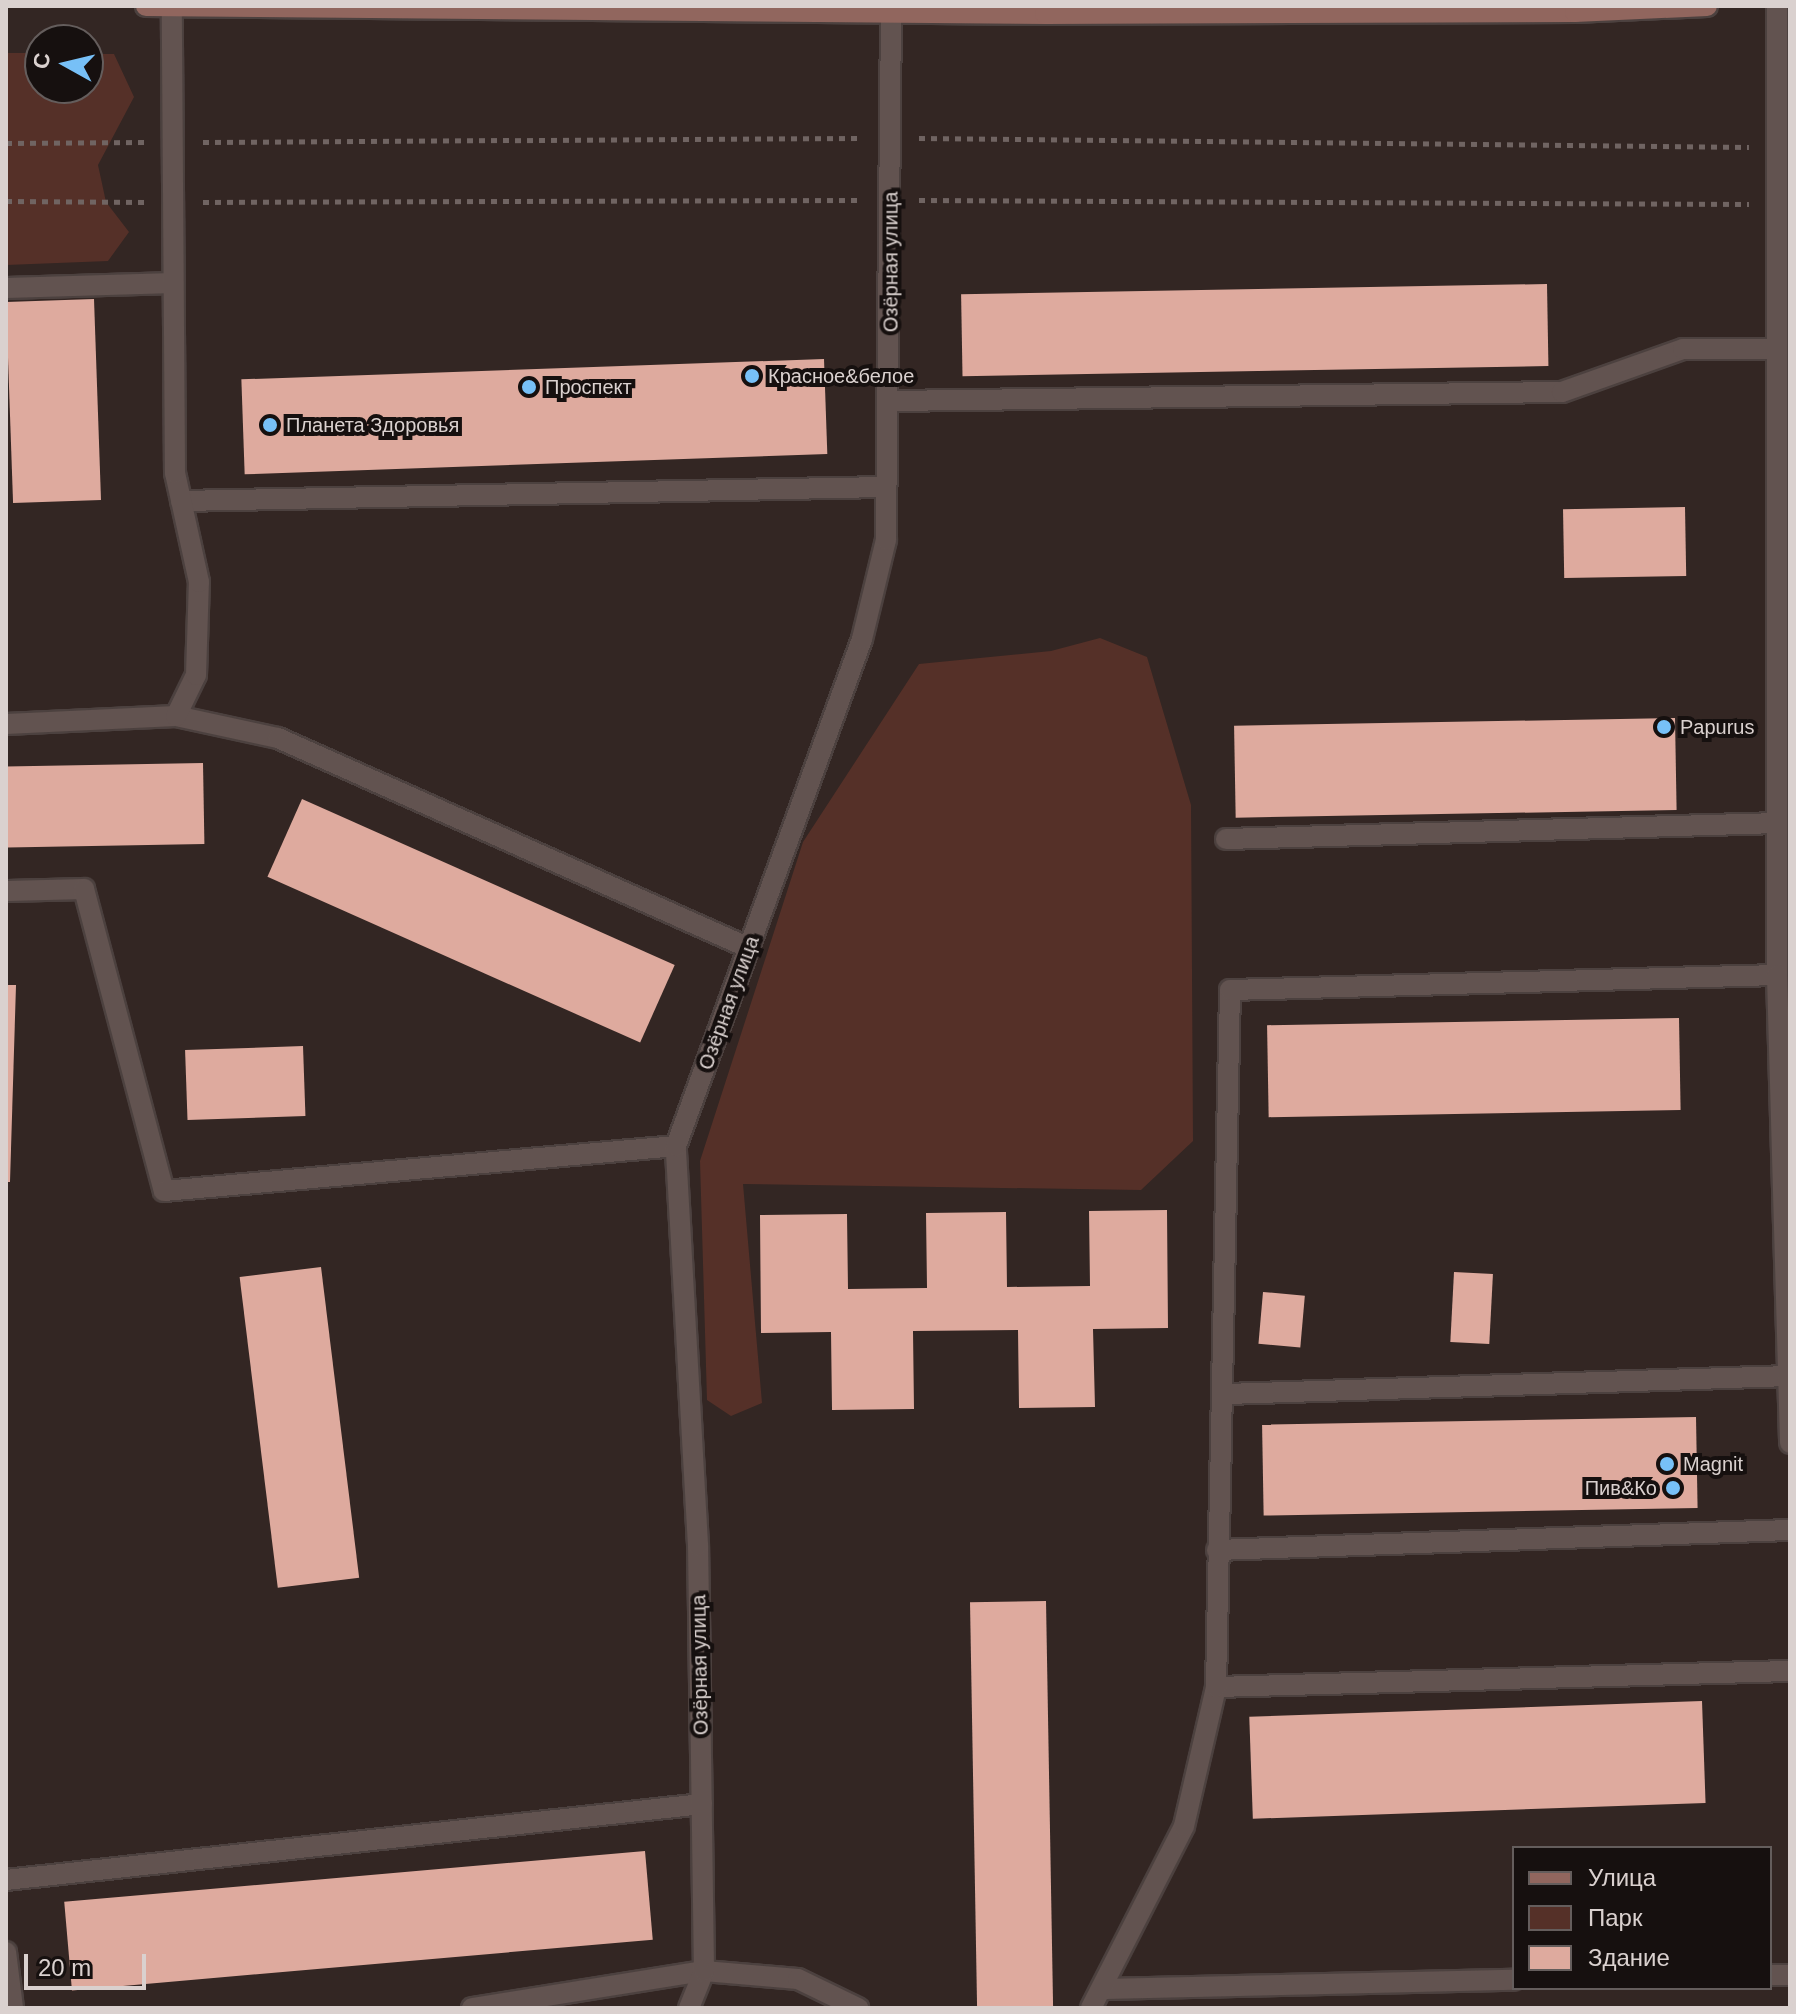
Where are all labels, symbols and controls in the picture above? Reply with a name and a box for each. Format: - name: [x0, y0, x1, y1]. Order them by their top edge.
- north arrow: [24, 24, 104, 104]
- text: С: [28, 51, 55, 70]
- street label: Озёрная улица: [879, 192, 903, 332]
- place label: Красное&белое: [768, 364, 914, 388]
- marker: Красное&белое: [743, 367, 761, 385]
- place label: Проспект: [545, 375, 632, 399]
- marker: Проспект: [520, 378, 538, 396]
- place label: Планета Здоровья: [286, 413, 459, 437]
- marker: Планета Здоровья: [261, 416, 279, 434]
- place label: Papurus: [1680, 715, 1754, 739]
- marker: Papurus: [1655, 718, 1673, 736]
- street label: Озёрная улица: [694, 933, 764, 1073]
- place label: Magnit: [1683, 1452, 1743, 1476]
- marker: Magnit: [1658, 1455, 1676, 1473]
- place label: Пив&Ко: [1585, 1476, 1657, 1500]
- marker: Пив&Ко: [1664, 1479, 1682, 1497]
- street label: Озёрная улица: [687, 1595, 713, 1735]
- legend: [1512, 1846, 1772, 1990]
- text: Улица: [1588, 1864, 1656, 1891]
- text: Парк: [1588, 1904, 1642, 1931]
- scale bar: [28, 1938, 150, 1988]
- text: Здание: [1588, 1944, 1670, 1971]
- text: 20 m: [38, 1954, 91, 1981]

